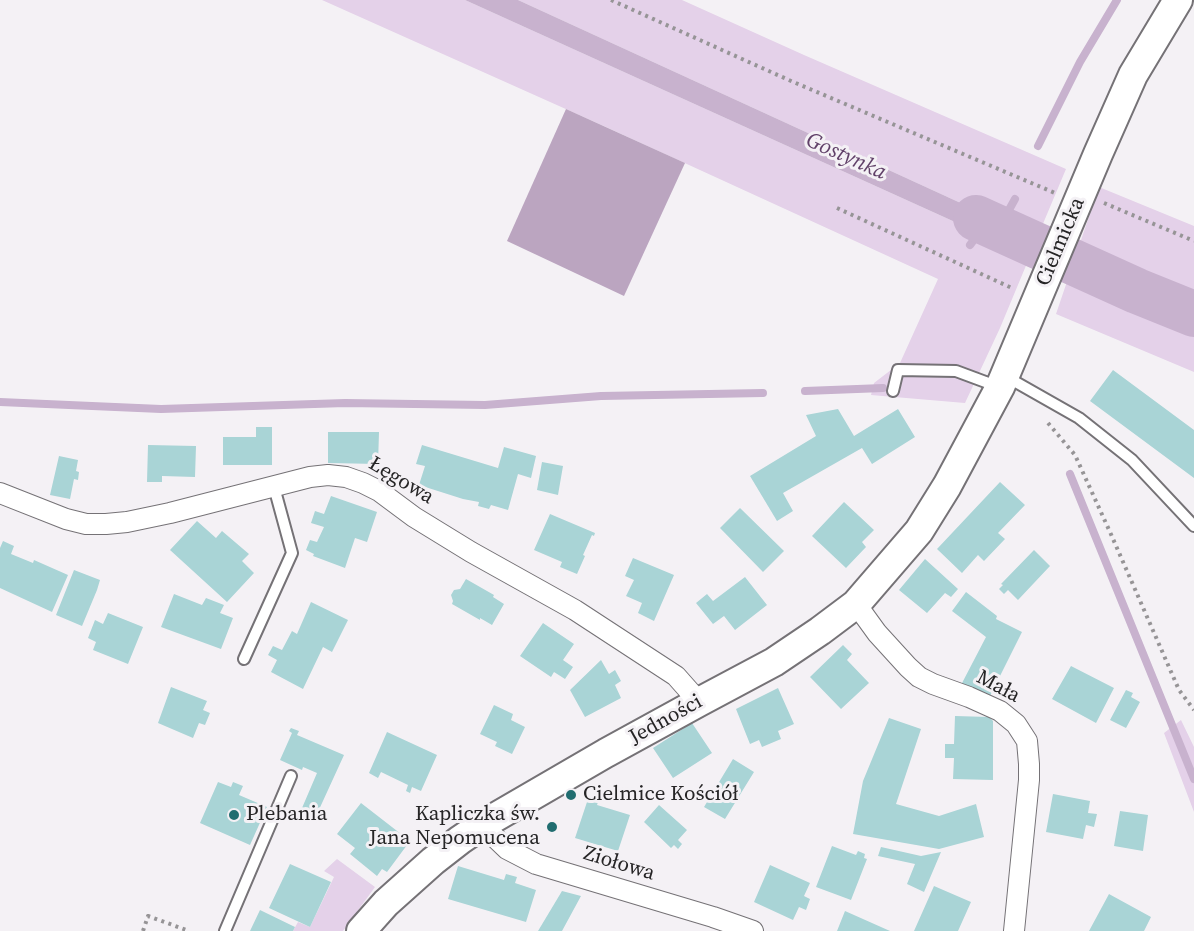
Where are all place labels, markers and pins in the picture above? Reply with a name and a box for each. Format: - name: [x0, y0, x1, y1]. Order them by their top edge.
- place label: Cielmice Kościół: [583, 782, 739, 808]
- marker: Cielmice Kościół: [564, 788, 578, 802]
- place label: Plebania: [246, 802, 328, 828]
- place label: Kapliczka św. Jana Nepomucena: [369, 802, 540, 852]
- marker: Plebania: [227, 808, 241, 822]
- marker: Kapliczka św. Jana Nepomucena: [545, 820, 559, 834]

